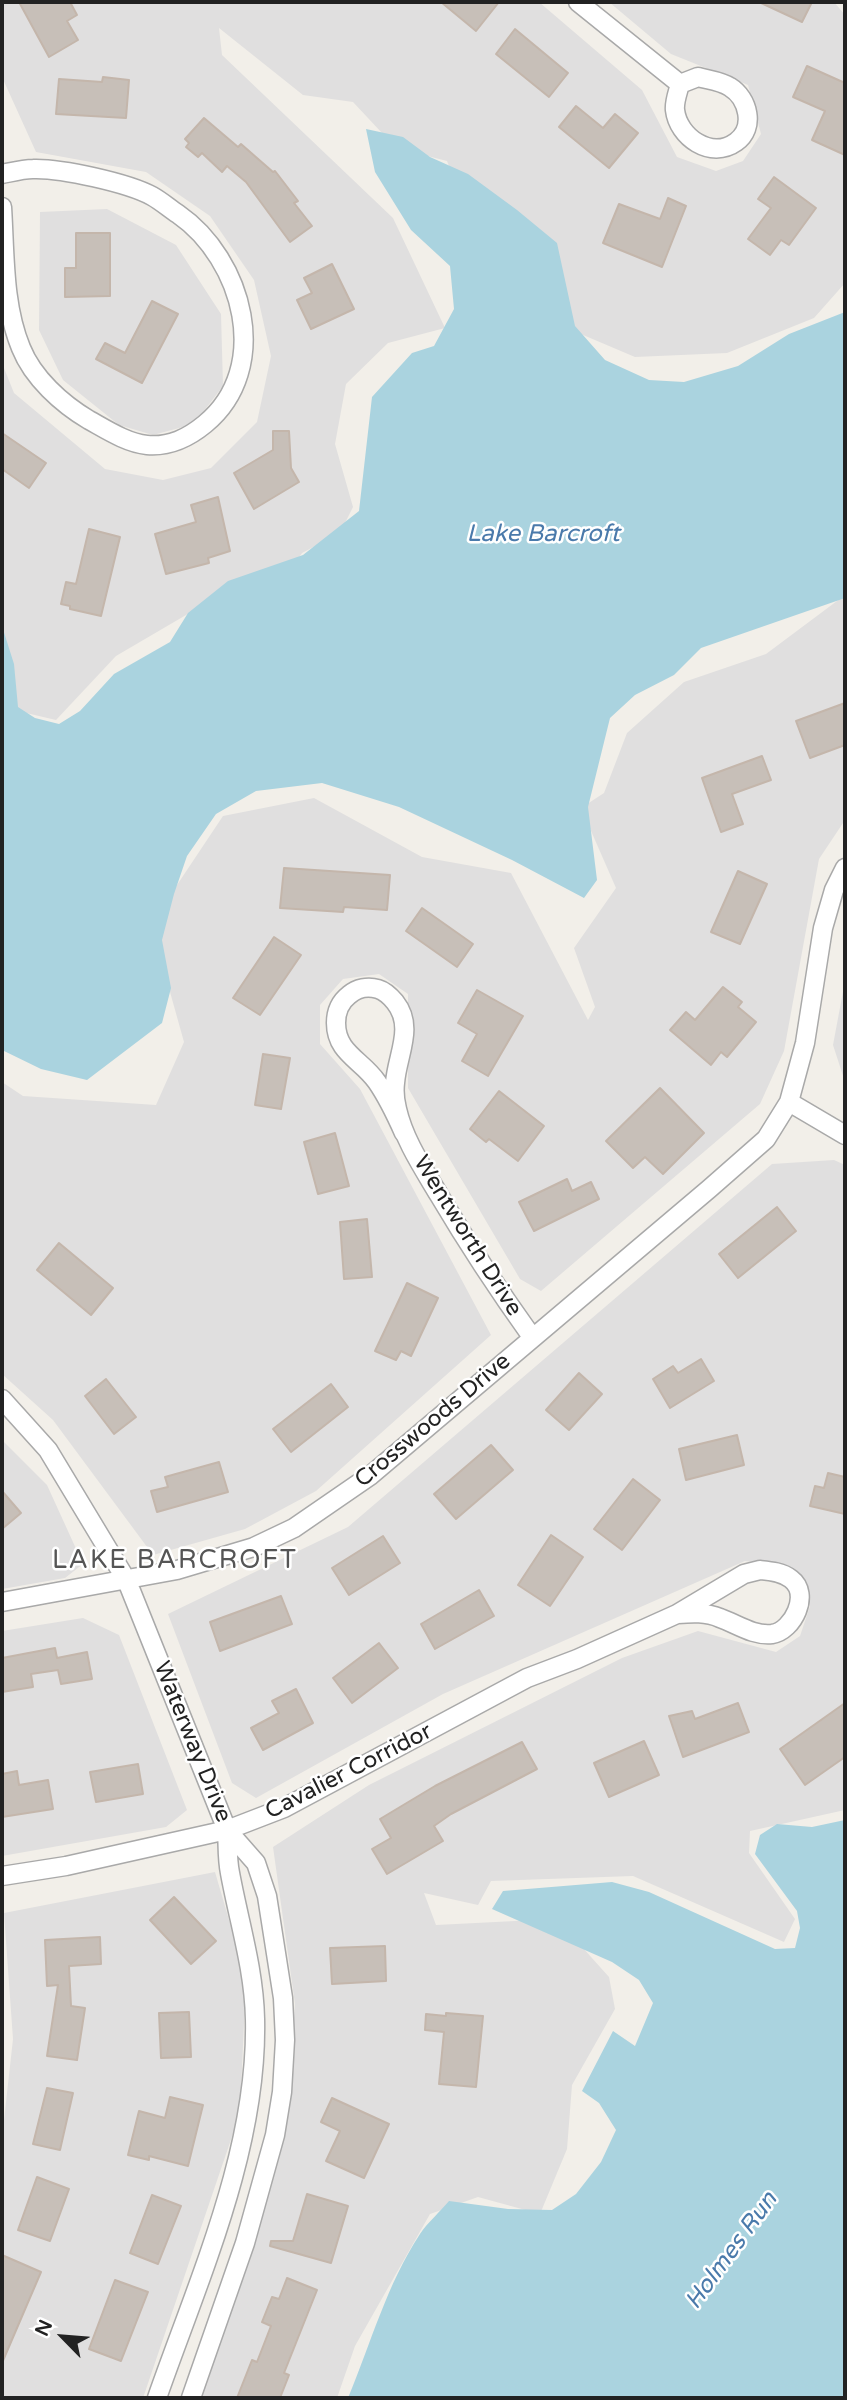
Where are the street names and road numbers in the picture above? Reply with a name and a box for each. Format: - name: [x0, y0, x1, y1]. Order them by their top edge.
- street label: Wentworth Drive: [407, 1151, 527, 1321]
- street label: Crosswoods Drive: [350, 1348, 516, 1494]
- street label: Waterway Drive: [147, 1657, 237, 1827]
- street label: Cavalier Corridor: [261, 1718, 437, 1826]

